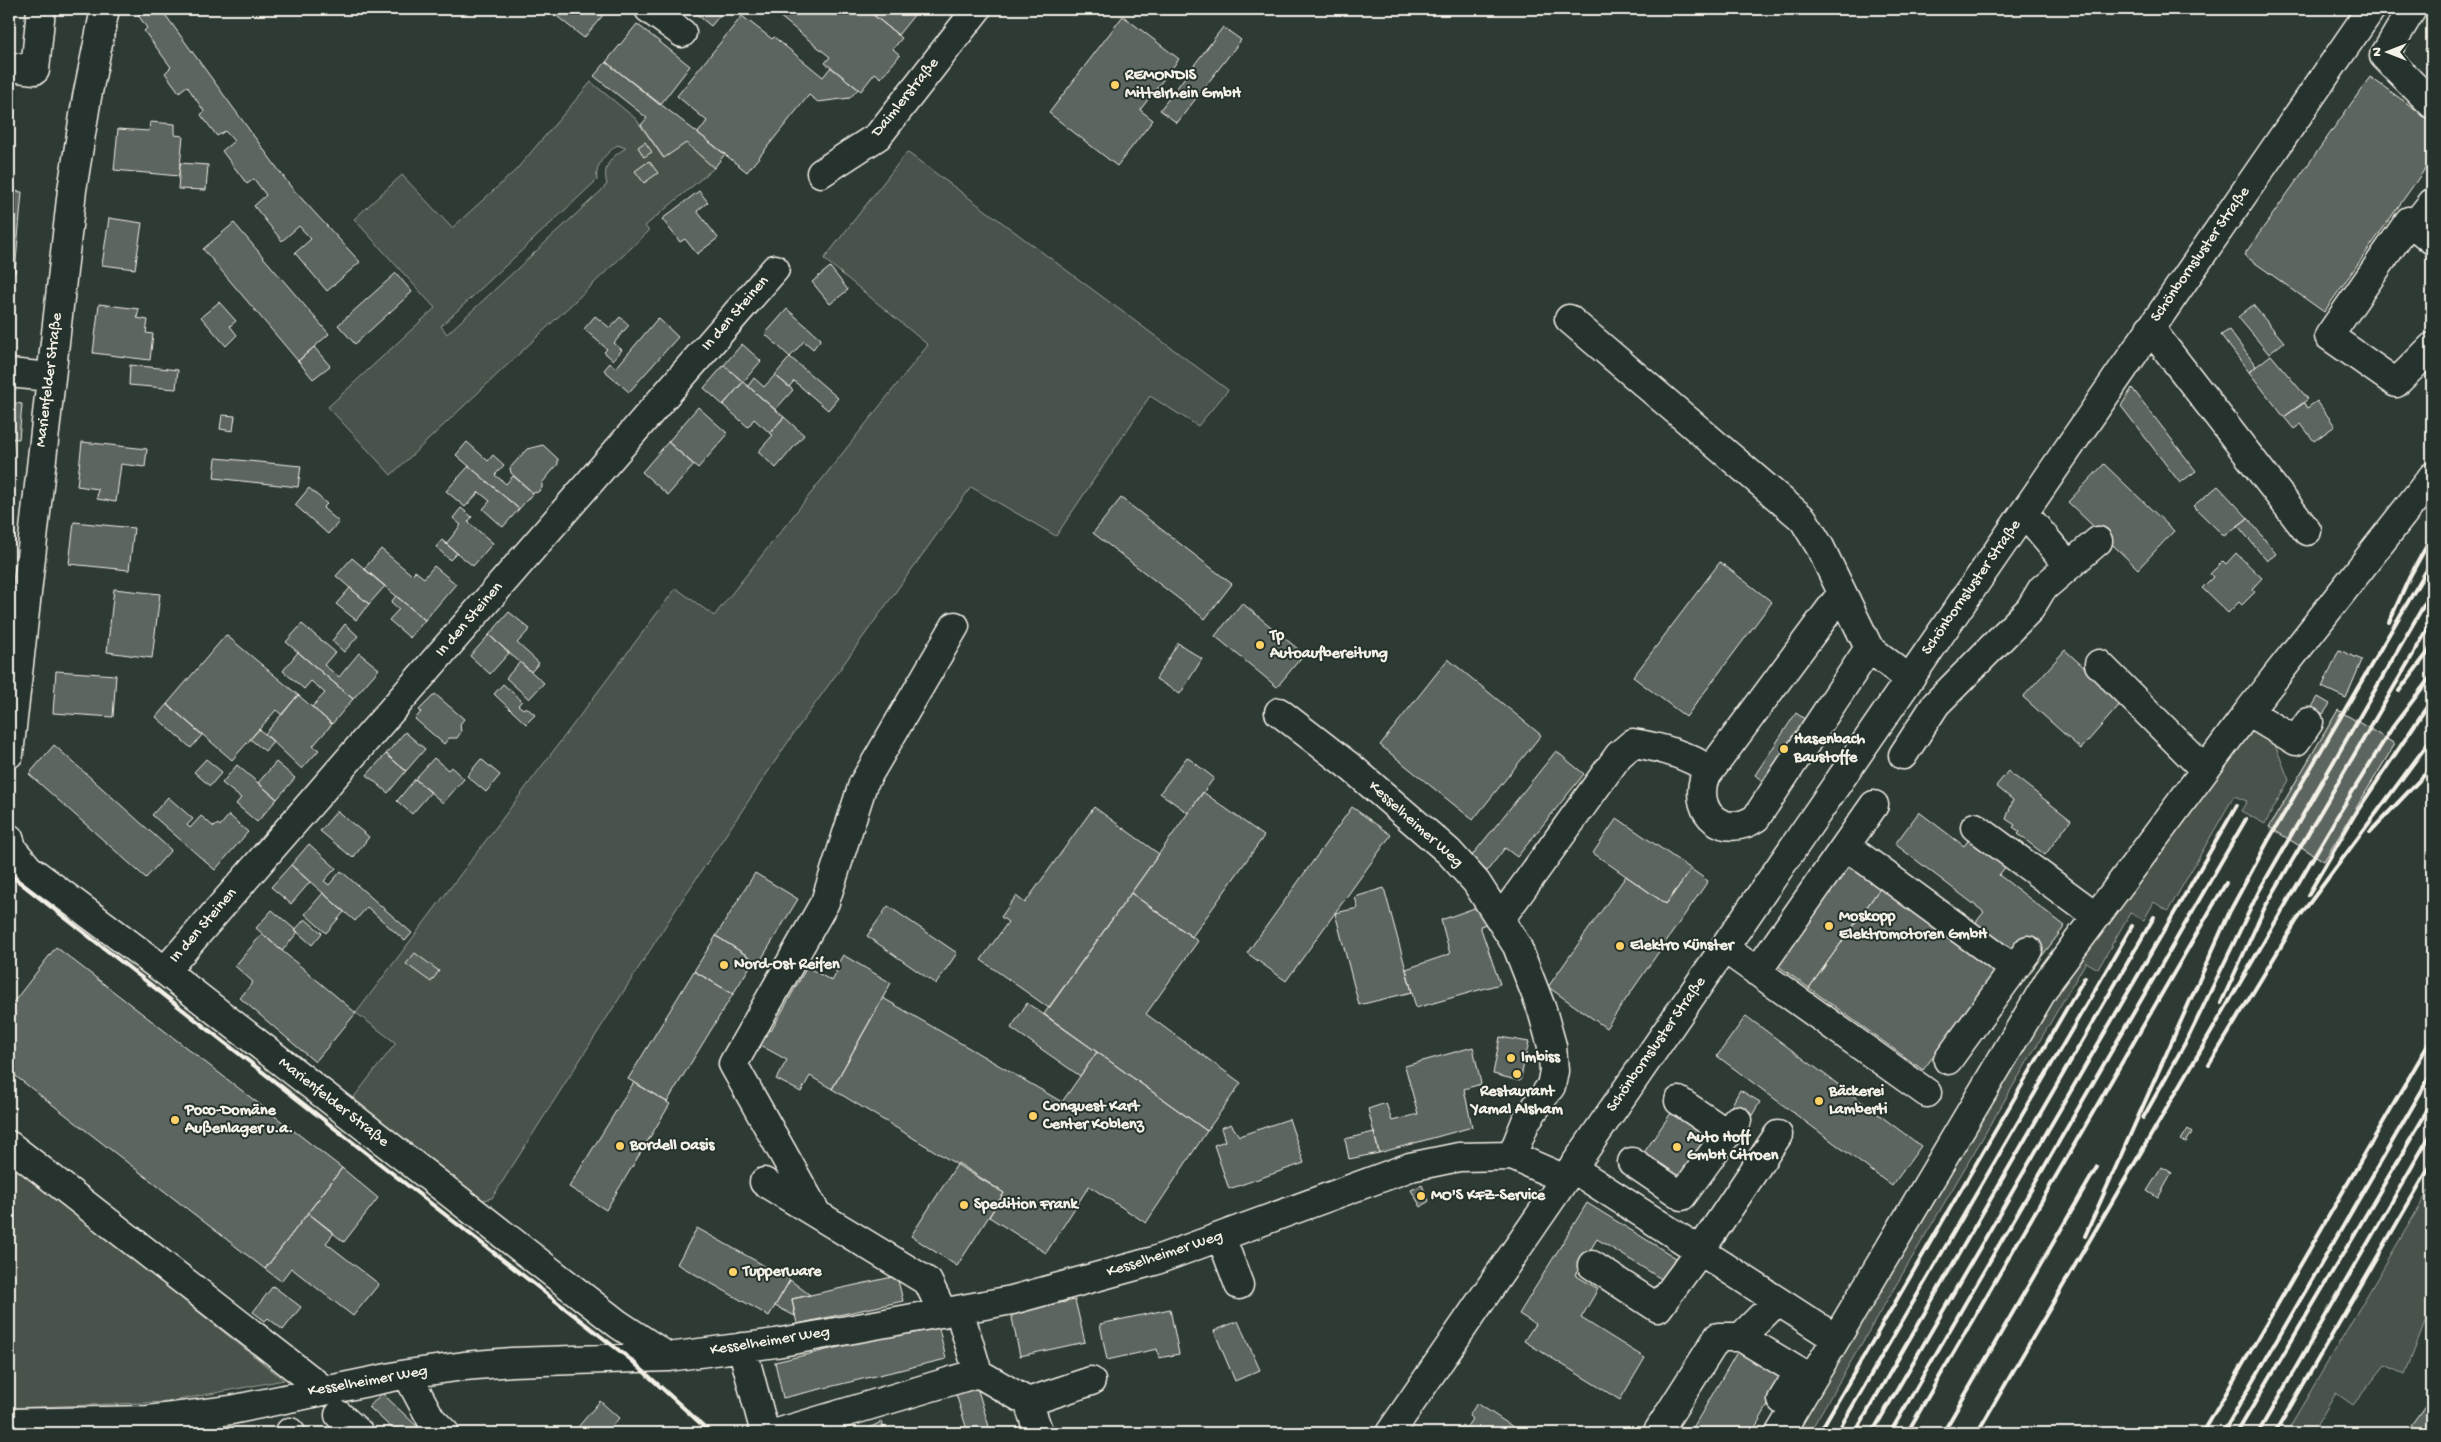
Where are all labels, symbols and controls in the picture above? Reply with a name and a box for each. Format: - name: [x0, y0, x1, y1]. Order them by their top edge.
- north arrow: [2364, 28, 2414, 78]
- text: N: [2369, 47, 2386, 57]
- street label: Daimlerstraße: [868, 54, 944, 142]
- place label: REMONDIS Mittelrhein GmbH: [1124, 67, 1242, 104]
- marker: REMONDIS Mittelrhein GmbH: [1109, 79, 1121, 91]
- street label: Schönbornsluster Straße: [2147, 183, 2255, 326]
- street label: In den Steinen: [698, 272, 774, 355]
- street label: Marienfelder Straße: [32, 311, 68, 448]
- street label: Schönbornsluster Straße: [1918, 516, 2026, 659]
- street label: In den Steinen: [432, 578, 508, 661]
- place label: Tp Autoaufbereitung: [1268, 627, 1388, 664]
- marker: Tp Autoaufbereitung: [1254, 639, 1266, 651]
- place label: Hasenbach Baustoffe: [1793, 731, 1866, 768]
- marker: Hasenbach Baustoffe: [1778, 743, 1790, 755]
- street label: Kesselheimer Weg: [1364, 777, 1466, 873]
- street label: In den Steinen: [166, 884, 242, 967]
- place label: Moskopp Elektromotoren GmbH: [1839, 908, 1988, 945]
- marker: Moskopp Elektromotoren GmbH: [1823, 920, 1835, 932]
- place label: Elektro Künster: [1630, 937, 1736, 956]
- marker: Elektro Künster: [1614, 940, 1626, 952]
- place label: Nord-Ost Reifen: [734, 955, 840, 975]
- marker: Nord-Ost Reifen: [718, 959, 730, 971]
- street label: Schönbornsluster Straße: [1603, 973, 1711, 1116]
- place label: Imbiss: [1521, 1049, 1561, 1068]
- marker: Imbiss: [1505, 1052, 1517, 1064]
- street label: Marienfelder Straße: [274, 1054, 393, 1153]
- marker: Restaurant Yamal Alsham: [1511, 1068, 1523, 1080]
- place label: Restaurant Yamal Alsham: [1469, 1083, 1563, 1120]
- place label: Bäckerei Lamberti: [1828, 1083, 1888, 1120]
- marker: Bäckerei Lamberti: [1813, 1095, 1825, 1107]
- place label: Conquest Kart Center Koblenz: [1042, 1098, 1145, 1135]
- place label: Poco-Domäne Außenlager u.a.: [184, 1102, 293, 1139]
- marker: Conquest Kart Center Koblenz: [1027, 1110, 1039, 1122]
- marker: Poco-Domäne Außenlager u.a.: [169, 1114, 181, 1126]
- place label: Auto Hoff GmbH Citroen: [1686, 1128, 1779, 1166]
- place label: Bordell Oasis: [629, 1137, 715, 1156]
- marker: Bordell Oasis: [614, 1140, 626, 1152]
- marker: Auto Hoff GmbH Citroen: [1671, 1141, 1683, 1153]
- place label: MO'S KFZ-Service: [1431, 1187, 1546, 1206]
- marker: MO'S KFZ-Service: [1415, 1190, 1427, 1202]
- place label: Spedition Frank: [974, 1196, 1079, 1215]
- marker: Spedition Frank: [958, 1199, 970, 1211]
- street label: Kesselheimer Weg: [1105, 1227, 1225, 1283]
- place label: Tupperware: [741, 1263, 822, 1282]
- marker: Tupperware: [727, 1266, 739, 1278]
- street label: Kesselheimer Weg: [709, 1323, 831, 1361]
- street label: Kesselheimer Weg: [307, 1362, 429, 1402]

